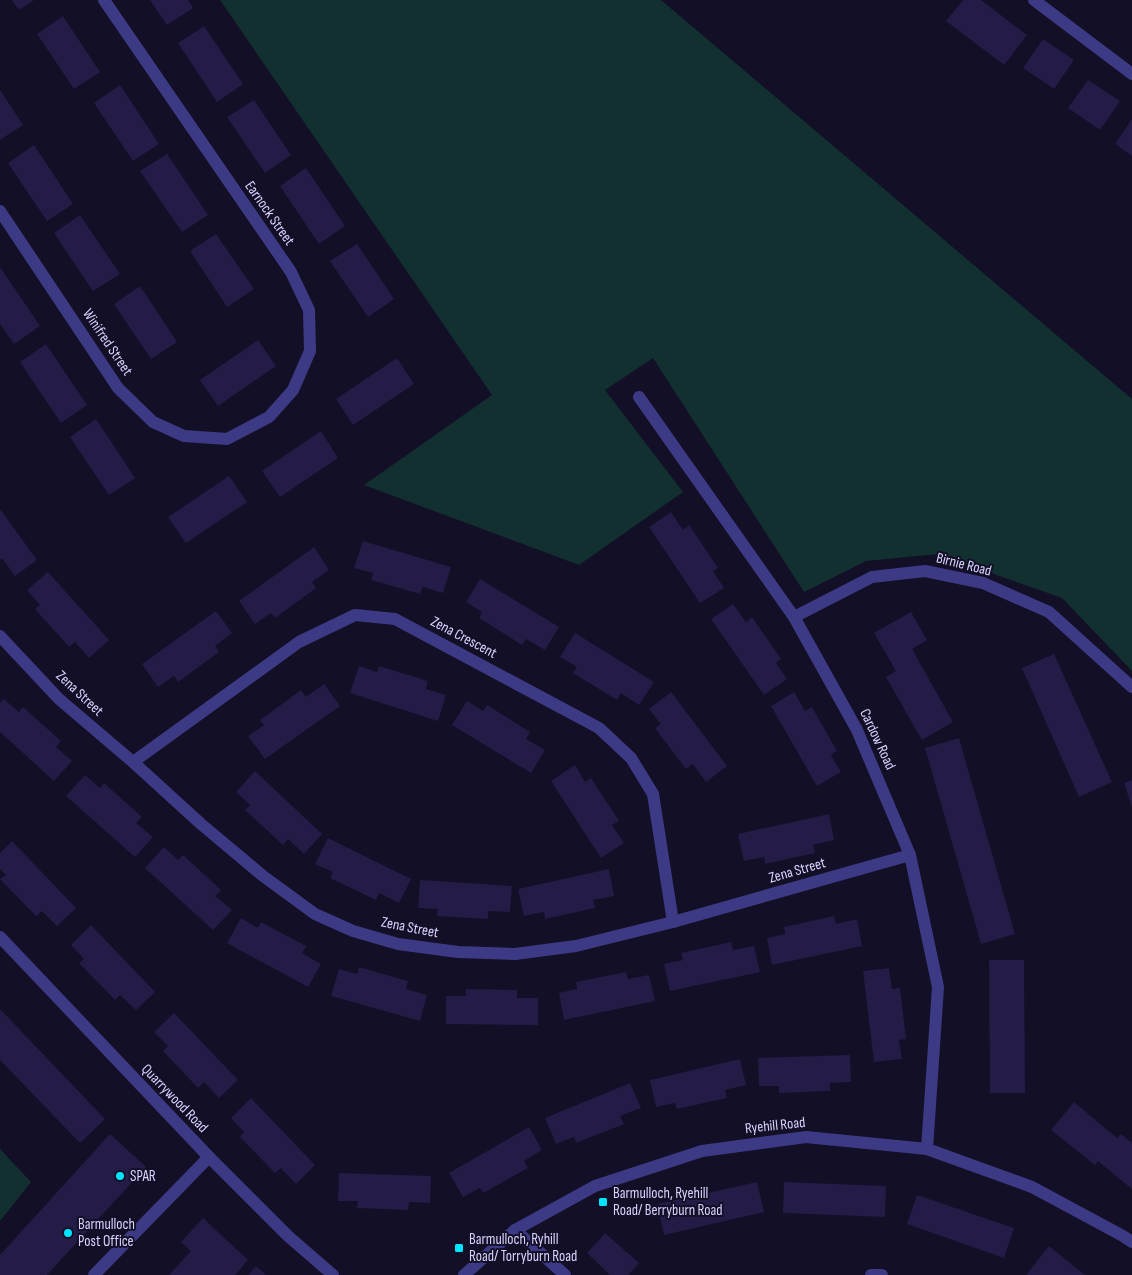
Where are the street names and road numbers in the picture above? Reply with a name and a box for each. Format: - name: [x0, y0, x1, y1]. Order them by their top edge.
- street label: Earnock Street: [240, 177, 299, 250]
- street label: Winifred Street: [78, 305, 137, 380]
- street label: Birnie Road: [934, 548, 994, 581]
- street label: Zena Crescent: [427, 612, 501, 663]
- street label: Zena Street: [52, 667, 108, 720]
- street label: Cardow Road: [855, 706, 900, 773]
- street label: Zena Street: [767, 853, 828, 888]
- street label: Zena Street: [380, 913, 441, 942]
- street label: Quarrywood Road: [137, 1060, 212, 1137]
- street label: Ryehill Road: [744, 1113, 806, 1138]

